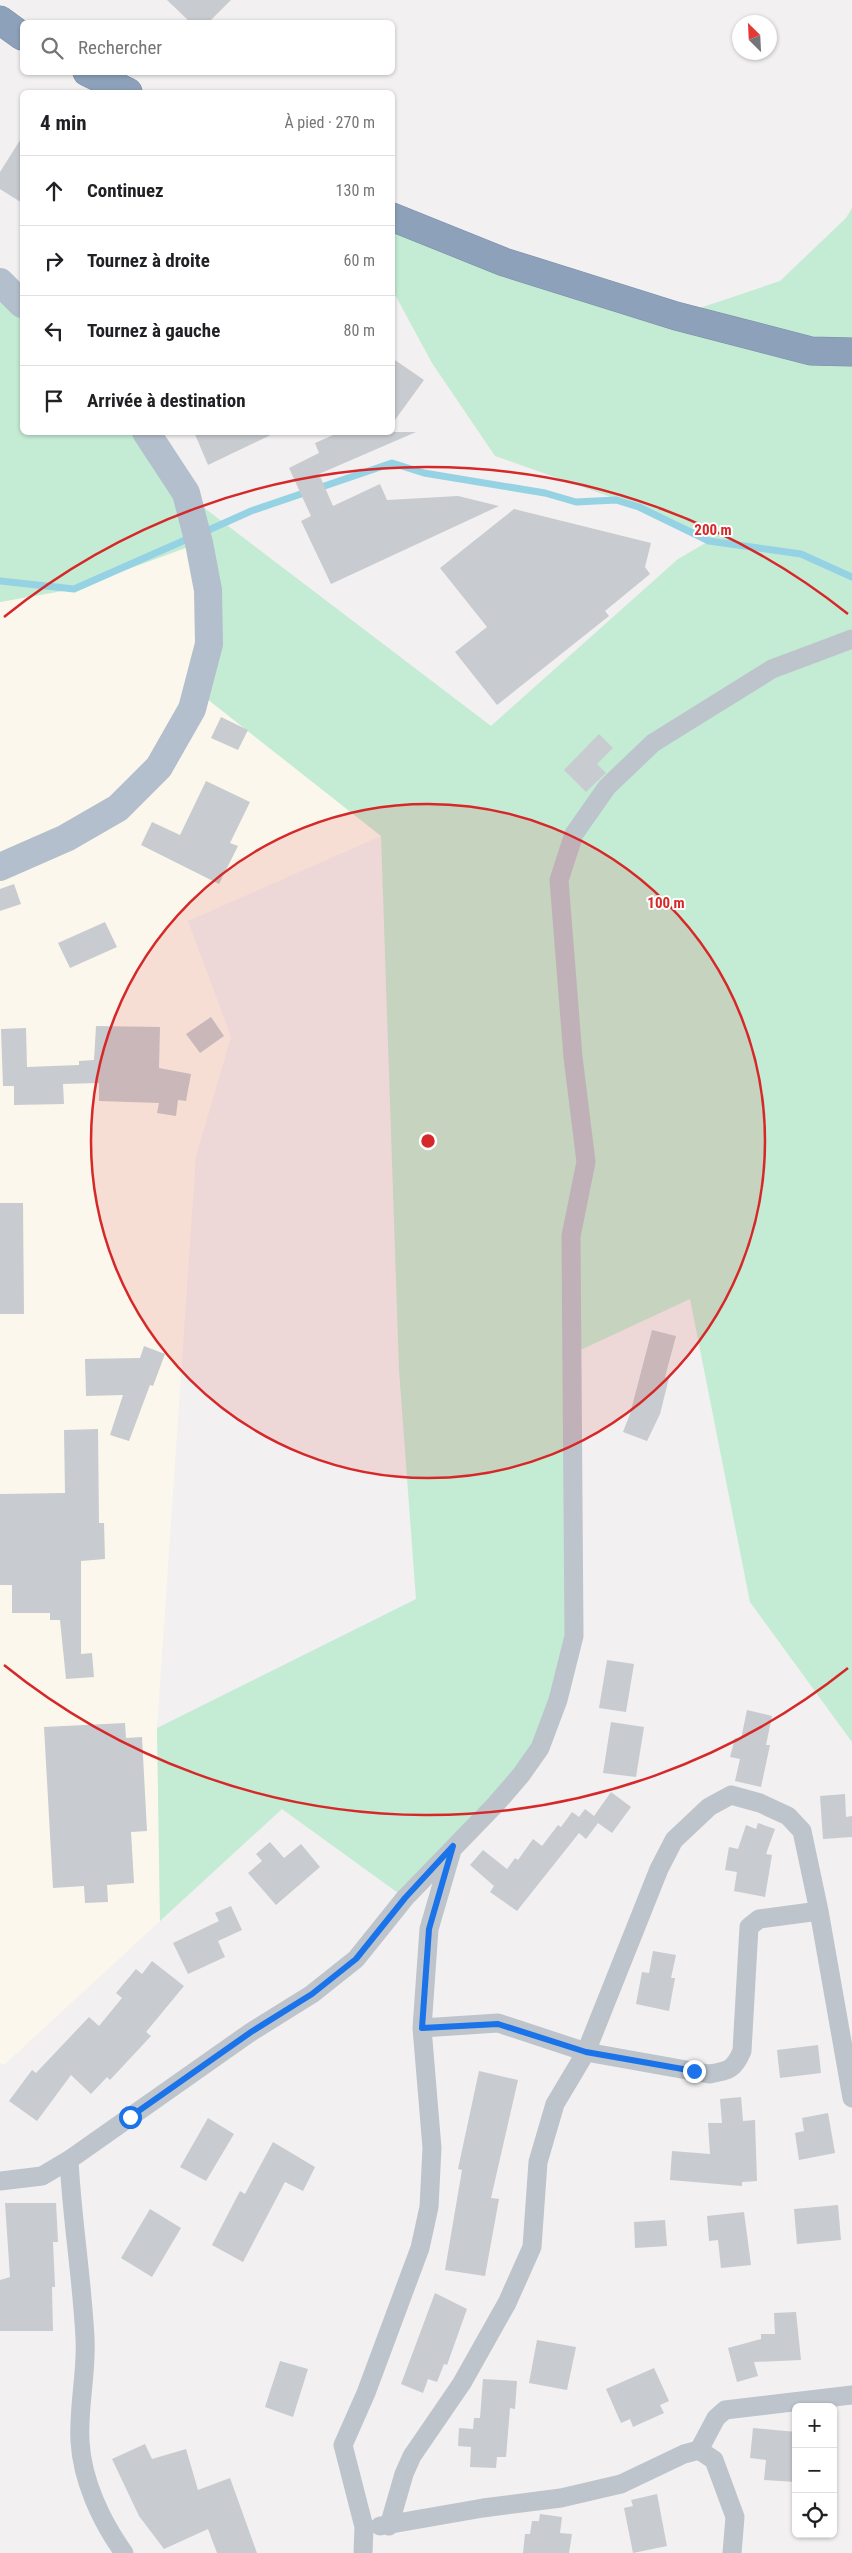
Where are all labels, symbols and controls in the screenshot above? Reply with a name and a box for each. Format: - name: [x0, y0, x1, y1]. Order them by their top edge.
- north arrow: [732, 15, 777, 60]
- search box: [20, 20, 395, 75]
- icon: search: [38, 34, 66, 62]
- text: Rechercher: [78, 36, 162, 59]
- text: 4 min: [40, 111, 87, 135]
- text: À pied · 270 m: [284, 113, 375, 132]
- icon: ahead: [40, 177, 68, 205]
- text: Continuez: [87, 179, 164, 202]
- text: 130 m: [336, 181, 375, 200]
- icon: right: [40, 247, 68, 275]
- text: Tournez à droite: [87, 249, 210, 272]
- text: 60 m: [343, 251, 375, 270]
- icon: left: [40, 317, 68, 345]
- text: Tournez à gauche: [87, 319, 220, 342]
- text: 80 m: [343, 321, 375, 340]
- icon: arrive: [40, 387, 68, 415]
- text: Arrivée à destination: [87, 389, 246, 412]
- text: 200 m: [694, 521, 732, 539]
- text: 100 m: [647, 894, 685, 912]
- centre of rings: [419, 1132, 437, 1150]
- route end: [683, 2060, 706, 2083]
- route start: [119, 2106, 142, 2129]
- map controls: [792, 2403, 837, 2538]
- button: +: [792, 2403, 837, 2448]
- button: −: [792, 2448, 837, 2493]
- button: locate: [792, 2493, 837, 2538]

